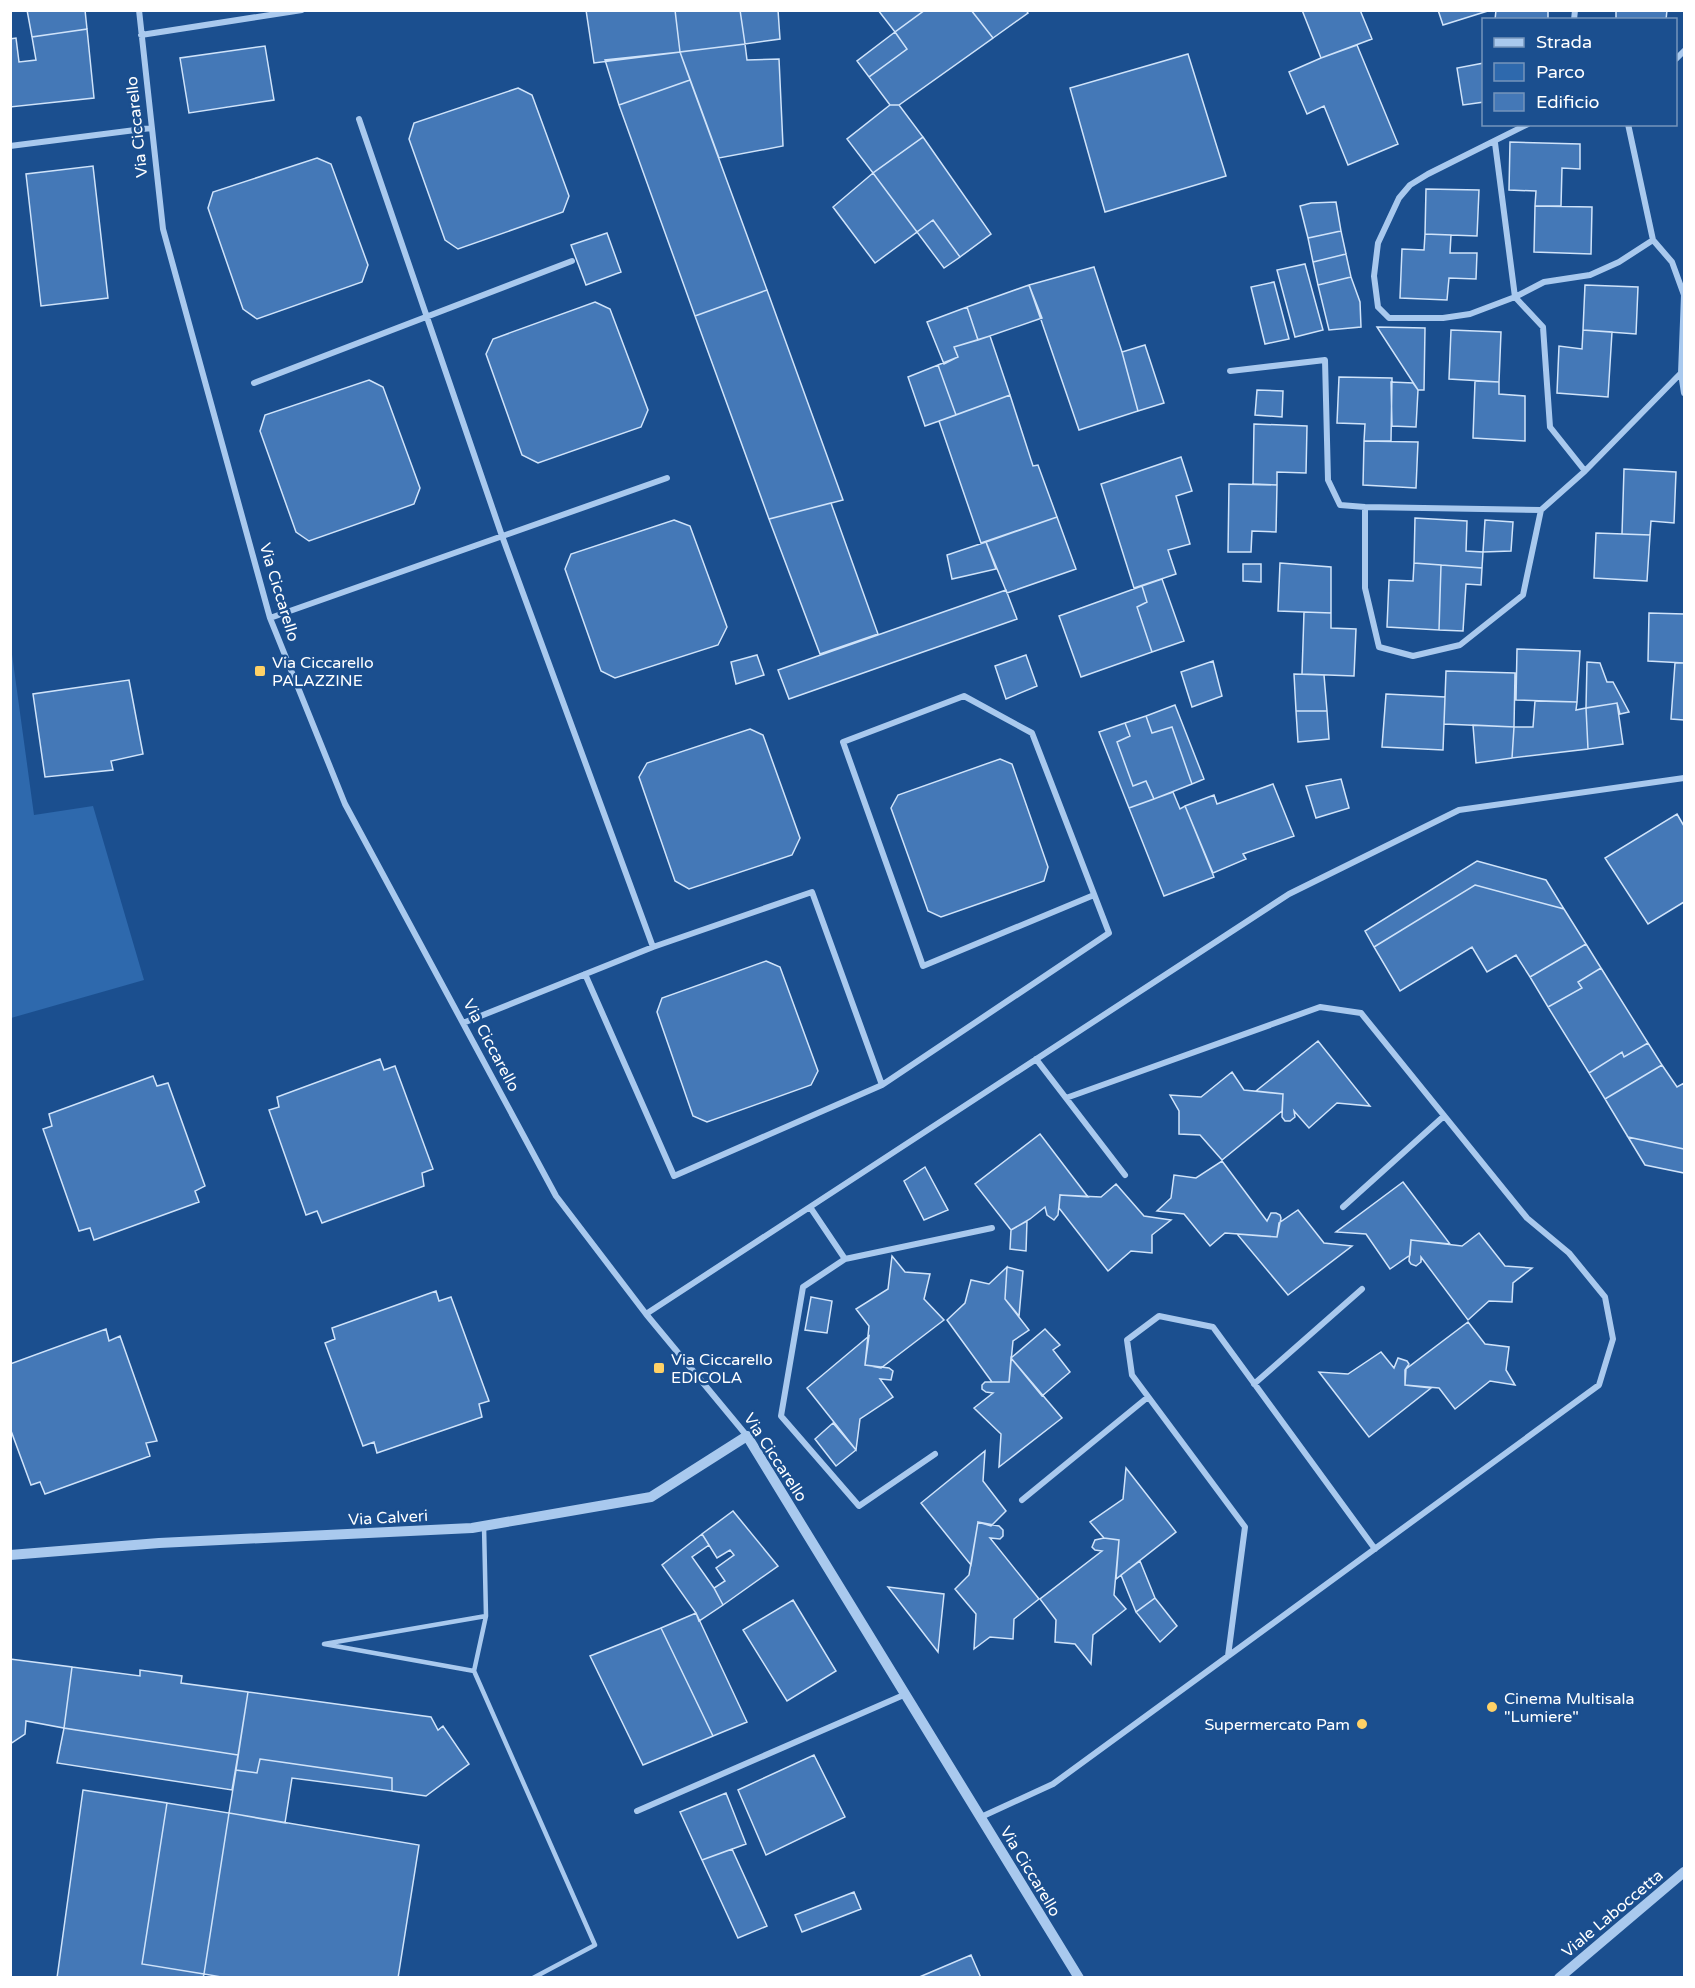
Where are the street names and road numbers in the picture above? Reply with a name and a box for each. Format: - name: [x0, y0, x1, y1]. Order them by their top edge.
- street label: Via Ciccarello: [122, 75, 152, 179]
- street label: Via Ciccarello: [255, 541, 303, 644]
- street label: Via Ciccarello: [458, 996, 524, 1095]
- street label: Via Ciccarello: [739, 1409, 811, 1506]
- street label: Via Calveri: [348, 1506, 428, 1530]
- street label: Via Ciccarello: [995, 1823, 1065, 1920]
- street label: Viale Laboccetta: [1558, 1865, 1667, 1962]

